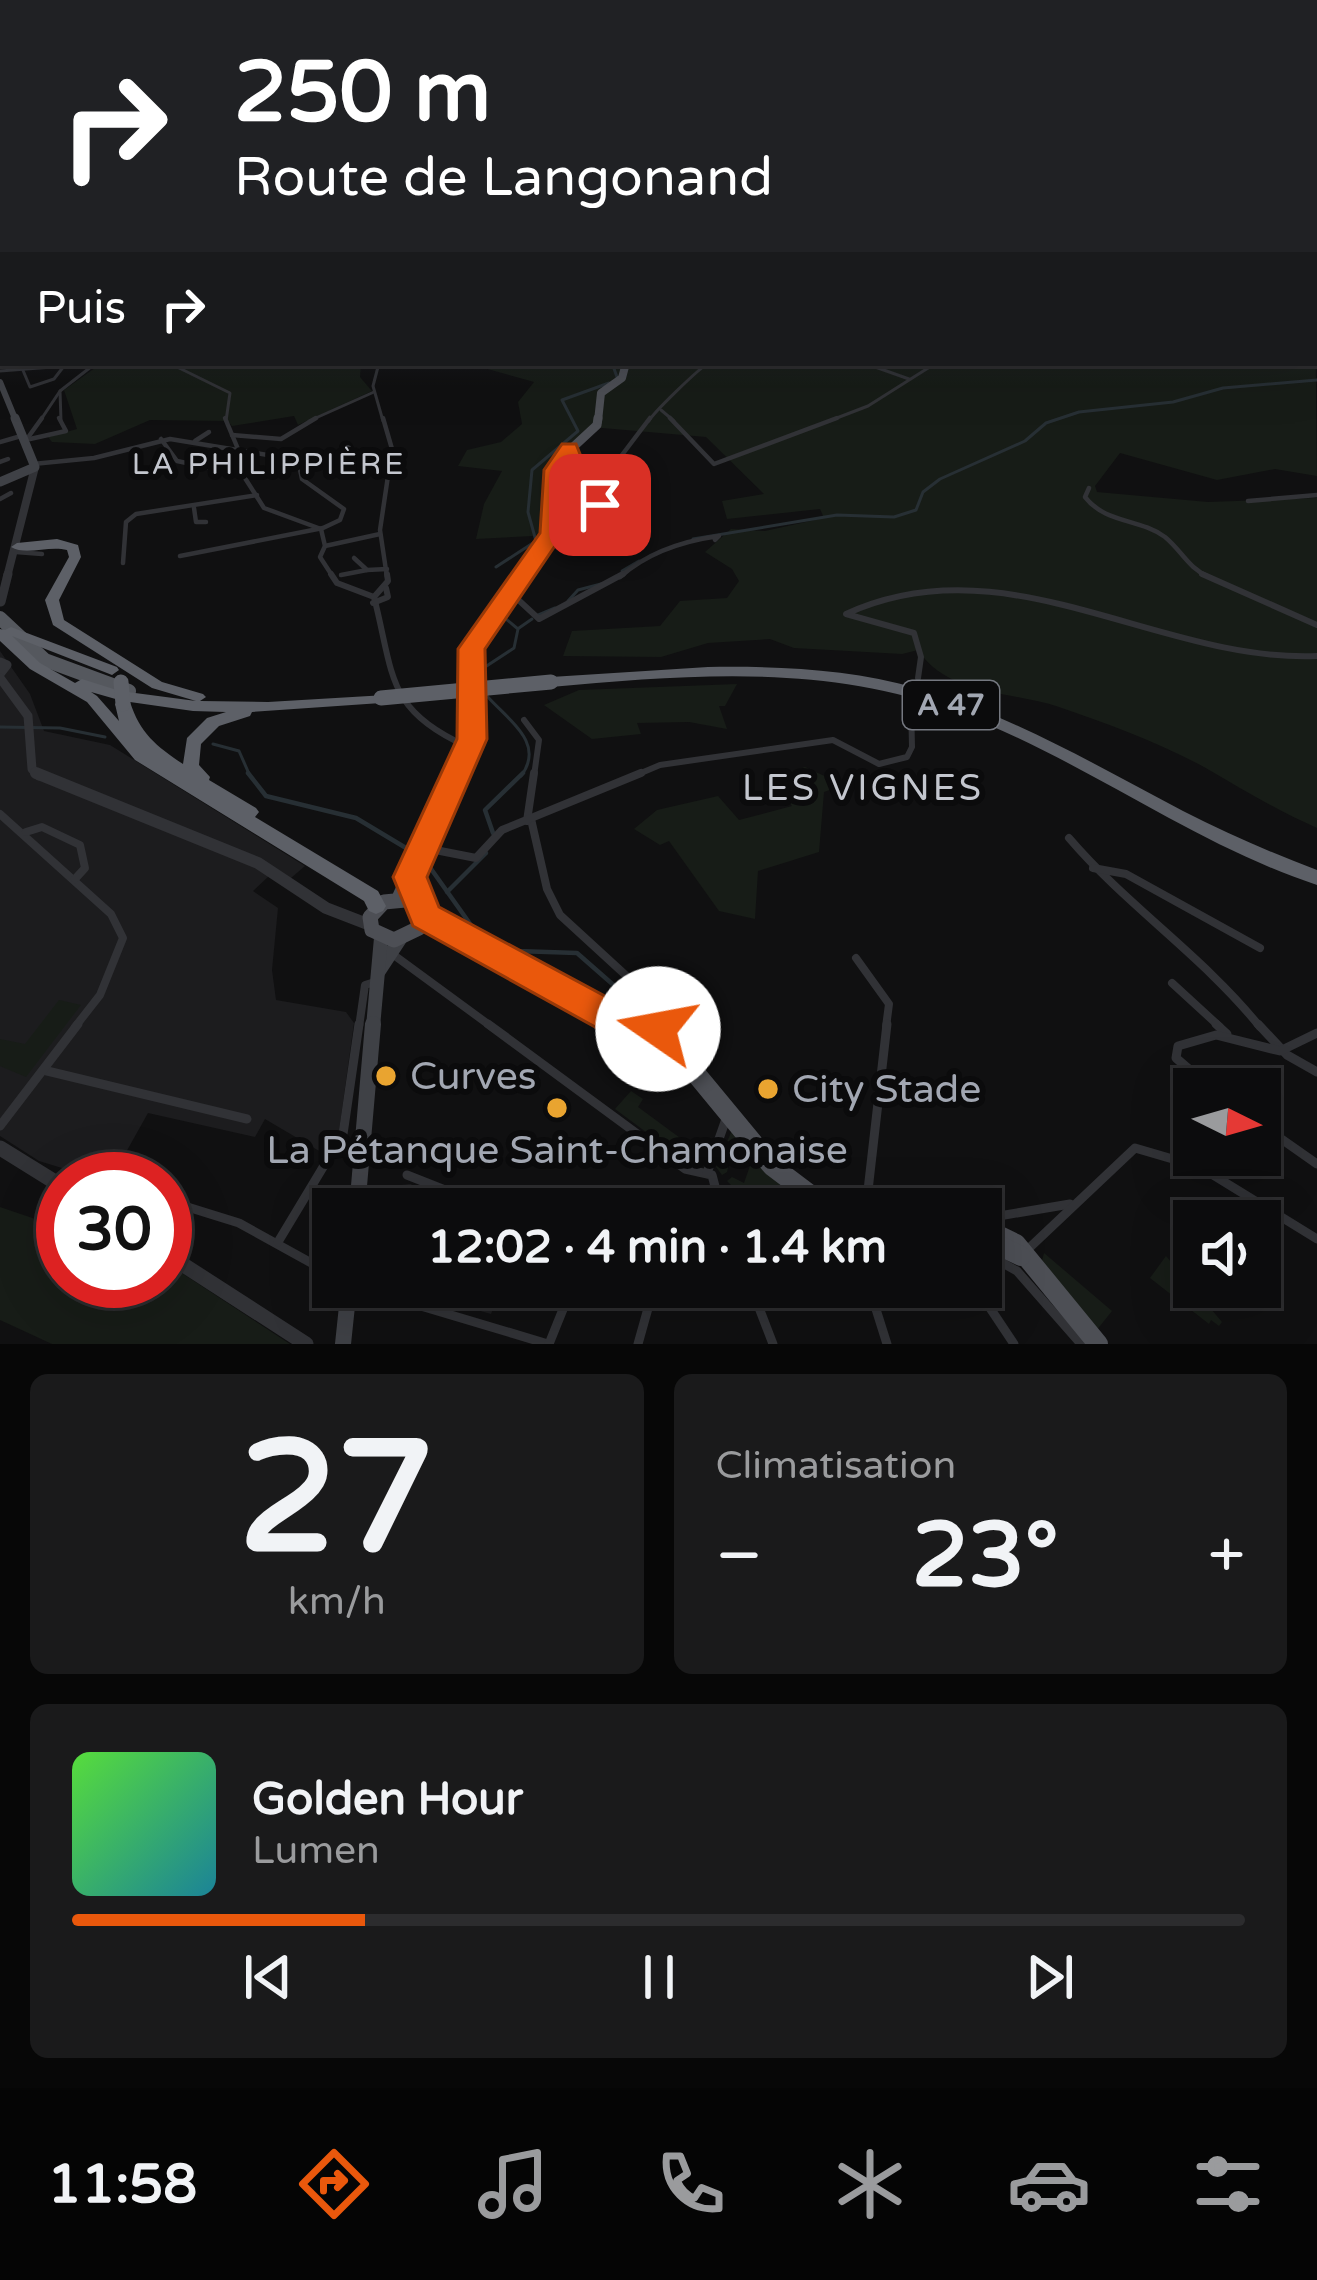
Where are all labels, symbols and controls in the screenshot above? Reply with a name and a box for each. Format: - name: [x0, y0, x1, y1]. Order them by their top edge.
- text: 250 m: [234, 43, 491, 144]
- icon: right: [36, 48, 192, 204]
- text: Route de Langonand: [234, 145, 773, 210]
- icon: right: [150, 276, 216, 342]
- text: Puis: [36, 282, 126, 336]
- district label: LA PHILIPPIÈRE: [132, 446, 406, 483]
- pin: [549, 454, 651, 556]
- icon: arrive: [567, 472, 633, 538]
- road number: A 47: [903, 681, 999, 729]
- district label: LES VIGNES: [742, 767, 984, 810]
- position arrow: [595, 966, 721, 1092]
- place label: Curves: [410, 1053, 537, 1100]
- marker: Curves: [373, 1063, 399, 1089]
- place label: City Stade: [792, 1066, 981, 1113]
- north arrow: [1173, 1068, 1281, 1176]
- map controls: [1173, 1068, 1281, 1308]
- marker: City Stade: [755, 1076, 781, 1102]
- marker: La Pétanque Saint-Chamonaise: [544, 1095, 570, 1121]
- place label: La Pétanque Saint-Chamonaise: [266, 1127, 848, 1174]
- speed limit sign: 30: [36, 1152, 192, 1308]
- button: sound: [1173, 1200, 1281, 1308]
- text: 12:02 · 4 min · 1.4 km: [427, 1221, 887, 1275]
- text: 27: [239, 1406, 435, 1594]
- text: Climatisation: [716, 1442, 956, 1489]
- text: 23°: [912, 1502, 1059, 1611]
- text: −: [716, 1516, 763, 1596]
- text: +: [1208, 1516, 1245, 1596]
- text: km/h: [288, 1578, 386, 1625]
- text: Golden Hour: [252, 1773, 523, 1827]
- text: Lumen: [252, 1827, 380, 1874]
- icon: previous: [235, 1944, 301, 2010]
- icon: pause: [626, 1944, 692, 2010]
- icon: next: [1017, 1944, 1083, 2010]
- icon: directions: [292, 2142, 376, 2226]
- icon: music: [471, 2142, 555, 2226]
- icon: phone: [649, 2142, 733, 2226]
- icon: climate: [828, 2142, 912, 2226]
- icon: car: [1007, 2142, 1091, 2226]
- icon: filters: [1186, 2142, 1270, 2226]
- text: 11:58: [47, 2152, 197, 2217]

